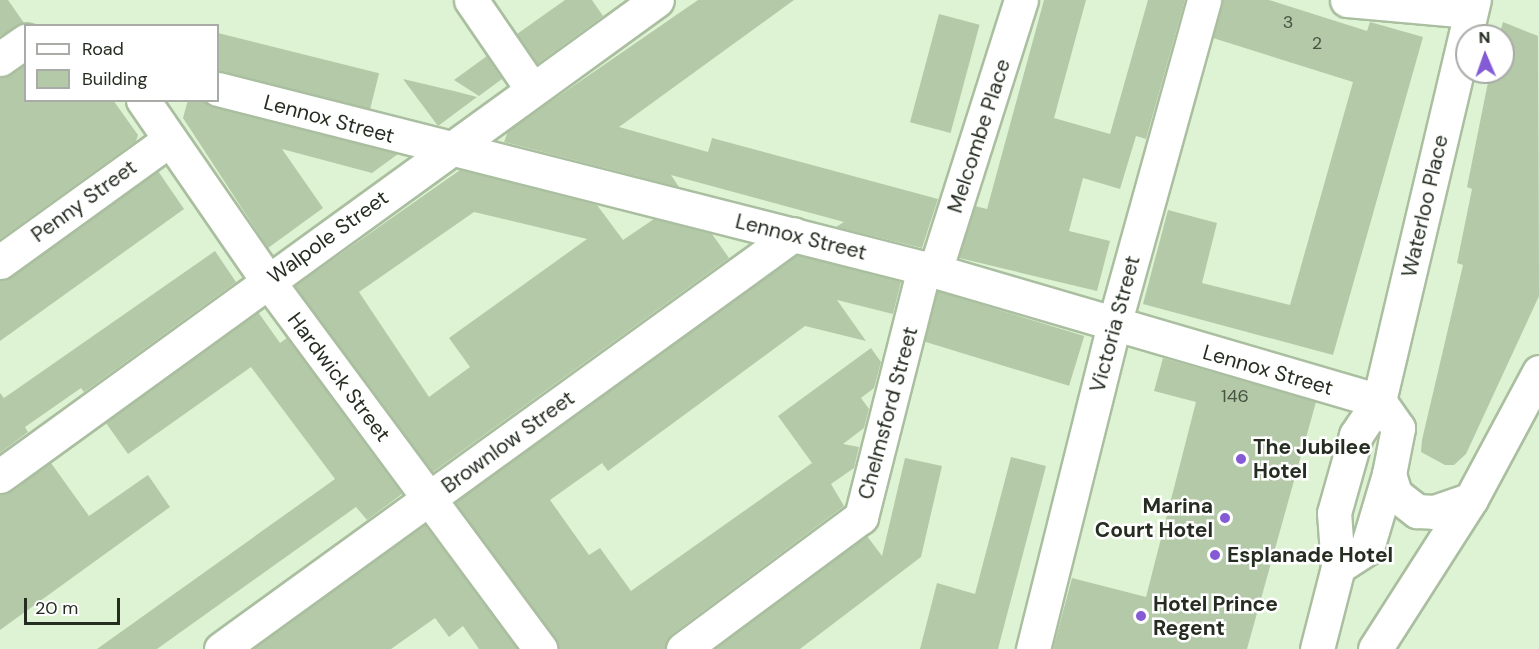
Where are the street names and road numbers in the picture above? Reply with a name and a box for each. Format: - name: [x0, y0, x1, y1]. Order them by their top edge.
- street label: Melcombe Place: [942, 56, 1016, 216]
- street label: Lennox Street: [261, 89, 397, 149]
- street label: Waterloo Place: [1396, 132, 1454, 280]
- street label: Penny Street: [26, 154, 142, 248]
- street label: Walpole Street: [263, 185, 393, 289]
- street label: Lennox Street: [733, 209, 869, 265]
- street label: Victoria Street: [1085, 253, 1145, 395]
- street label: Hardwick Street: [282, 308, 396, 446]
- street label: Chelmsford Street: [853, 324, 923, 502]
- street label: Lennox Street: [1200, 339, 1336, 401]
- street label: Brownlow Street: [437, 385, 579, 499]

